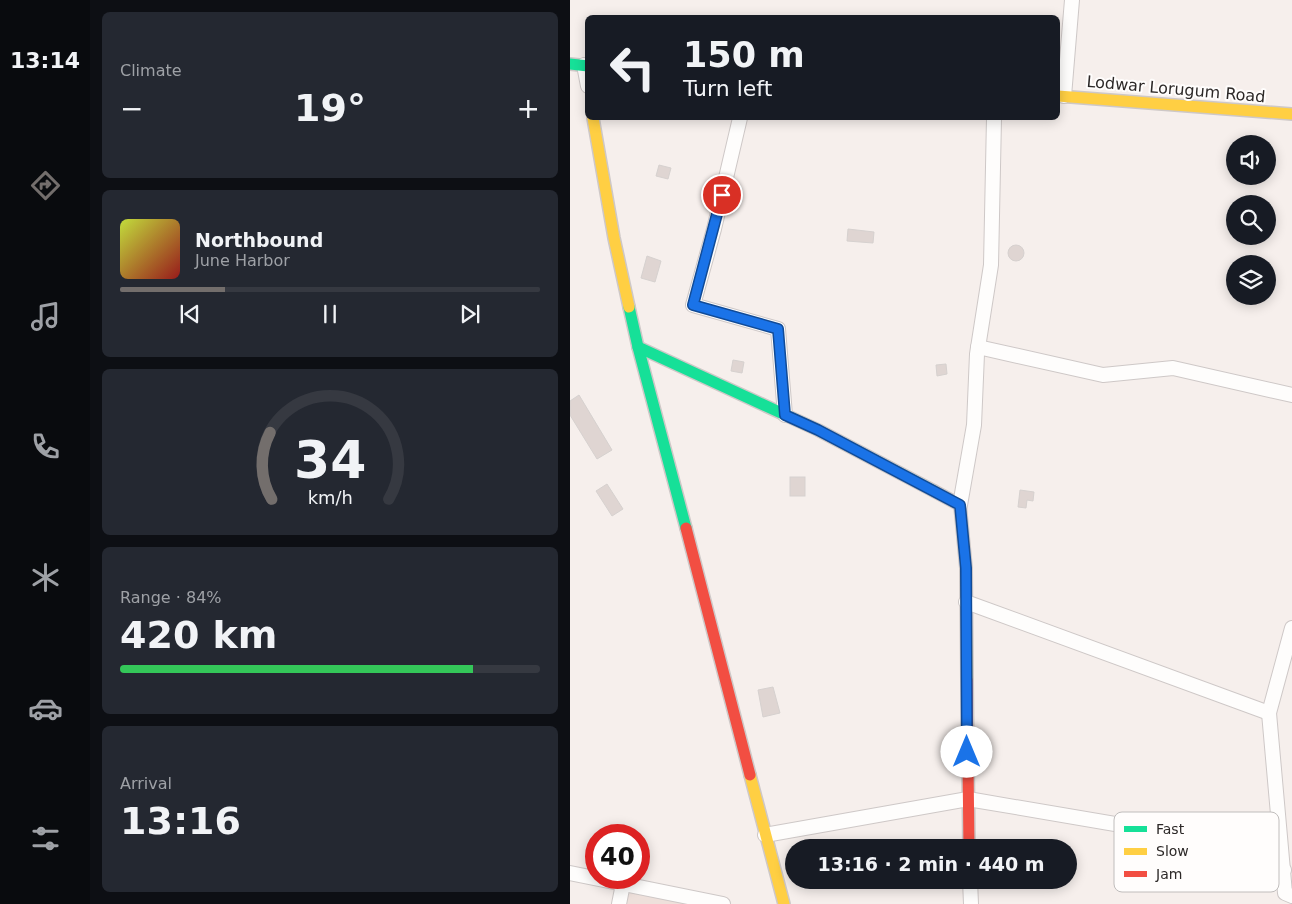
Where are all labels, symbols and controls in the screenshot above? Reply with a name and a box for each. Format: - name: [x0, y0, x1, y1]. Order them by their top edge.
- icon: left: [600, 35, 665, 100]
- text: 150 m: [683, 35, 805, 75]
- text: 13:14: [10, 48, 80, 73]
- text: Climate: [120, 61, 182, 80]
- street label: Lodwar Lorugum Road: [1086, 72, 1266, 106]
- text: Turn left: [683, 76, 772, 101]
- text: 19°: [294, 86, 366, 130]
- text: −: [120, 92, 143, 125]
- text: +: [517, 92, 540, 125]
- map controls: [1226, 135, 1276, 305]
- button: sound: [1226, 135, 1276, 185]
- icon: directions: [28, 168, 63, 203]
- pin: [701, 174, 743, 216]
- icon: arrive: [708, 181, 736, 209]
- button: search: [1226, 195, 1276, 245]
- text: Northbound: [195, 229, 323, 251]
- text: June Harbor: [195, 251, 290, 270]
- button: layers: [1226, 255, 1276, 305]
- icon: music: [28, 299, 63, 334]
- icon: previous: [176, 300, 204, 328]
- icon: pause: [316, 300, 344, 328]
- icon: next: [456, 300, 484, 328]
- icon: phone: [28, 429, 63, 464]
- text: 34: [294, 430, 366, 490]
- text: km/h: [307, 487, 353, 508]
- icon: climate: [28, 560, 63, 595]
- text: Range · 84%: [120, 588, 222, 607]
- text: 420 km: [120, 613, 277, 657]
- icon: car: [28, 691, 63, 726]
- position arrow: [940, 725, 992, 777]
- text: Arrival: [120, 774, 172, 793]
- text: 13:16: [120, 799, 241, 843]
- legend: [1114, 812, 1279, 892]
- icon: filters: [28, 821, 63, 856]
- text: Fast: [1156, 821, 1185, 837]
- speed limit sign: 40: [585, 824, 650, 889]
- text: Slow: [1156, 843, 1189, 859]
- text: 13:16 · 2 min · 440 m: [817, 853, 1045, 875]
- text: Jam: [1155, 866, 1182, 882]

